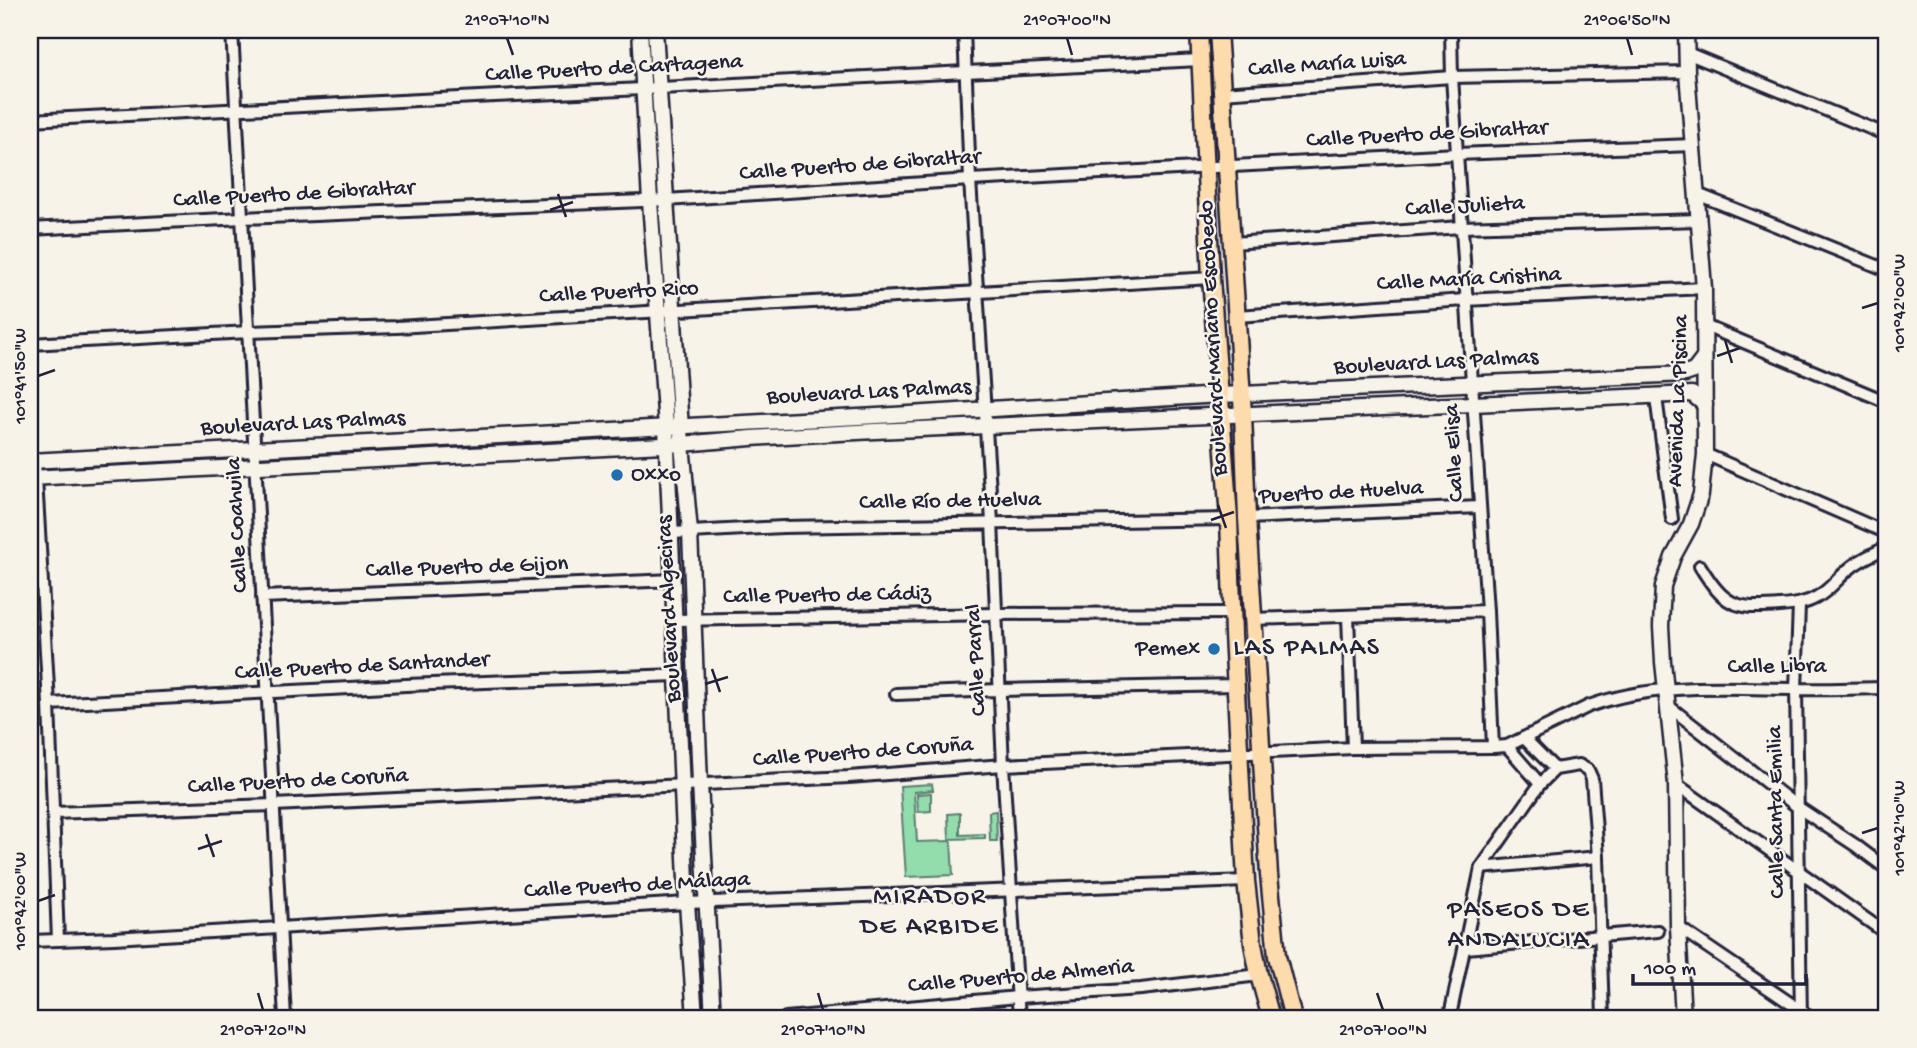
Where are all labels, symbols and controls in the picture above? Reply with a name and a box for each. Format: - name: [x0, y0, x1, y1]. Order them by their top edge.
- text: 21°07'10"N: [464, 11, 550, 32]
- text: 21°07'00"N: [1023, 11, 1111, 32]
- text: 21°06'50"N: [1583, 11, 1671, 32]
- street label: Calle María Luisa: [1247, 46, 1408, 84]
- street label: Calle Puerto de Cartagena: [485, 49, 745, 89]
- street label: Calle Puerto de Gibraltar: [1306, 115, 1550, 155]
- street label: Calle Puerto de Gibraltar: [739, 144, 983, 188]
- street label: Calle Puerto de Gibraltar: [173, 175, 417, 215]
- street label: Calle Julieta: [1405, 190, 1527, 224]
- street label: Boulevard Mariano Escobedo: [1193, 199, 1235, 478]
- text: 101°42'00"W: [1890, 254, 1911, 353]
- street label: Calle María Cristina: [1376, 262, 1563, 298]
- street label: Calle Puerto Rico: [539, 275, 700, 311]
- street label: Avenida La Piscina: [1662, 313, 1696, 488]
- text: 101°41'50"W: [11, 328, 32, 425]
- street label: Boulevard Las Palmas: [1332, 344, 1539, 382]
- street label: Boulevard Las Palmas: [765, 374, 972, 412]
- street label: Calle Elisa: [1439, 402, 1471, 503]
- street label: Boulevard Las Palmas: [199, 405, 406, 443]
- street label: Calle Coahuila: [221, 455, 255, 594]
- place label: Oxxo: [631, 462, 681, 489]
- marker: Oxxo: [609, 467, 625, 483]
- street label: Puerto de Huelva: [1257, 475, 1425, 511]
- street label: Calle Río de Huelva: [859, 487, 1042, 517]
- street label: Boulevard Algeciras: [652, 514, 688, 704]
- street label: Calle Puerto de Gijon: [365, 551, 569, 585]
- street label: Calle Puerto de Cádiz: [723, 581, 932, 611]
- street label: Calle Parral: [961, 603, 993, 717]
- district label: LAS PALMAS: [1233, 634, 1381, 665]
- place label: Pemex: [1134, 636, 1200, 663]
- marker: Pemex: [1206, 641, 1222, 657]
- street label: Calle Puerto de Santander: [234, 647, 492, 687]
- street label: Calle Libra: [1727, 654, 1828, 681]
- street label: Calle Santa Emilia: [1762, 724, 1792, 899]
- street label: Calle Puerto de Coruña: [752, 732, 975, 774]
- street label: Calle Puerto de Coruña: [187, 763, 410, 801]
- text: 101°42'10"W: [1890, 780, 1911, 877]
- text: 101°42'00"W: [11, 852, 32, 951]
- street label: Calle Puerto de Málaga: [523, 867, 752, 905]
- district label: MIRADOR DE ARBIDE: [859, 883, 999, 944]
- district label: PASEOS DE ANDALUCIA: [1447, 896, 1590, 957]
- scale bar: [1633, 943, 1807, 987]
- street label: Calle Puerto de Almeria: [907, 954, 1136, 1000]
- text: 100 m: [1643, 958, 1696, 983]
- text: 21°07'20"N: [220, 1021, 306, 1042]
- text: 21°07'10"N: [780, 1021, 866, 1042]
- text: 21°07'00"N: [1339, 1021, 1427, 1042]

